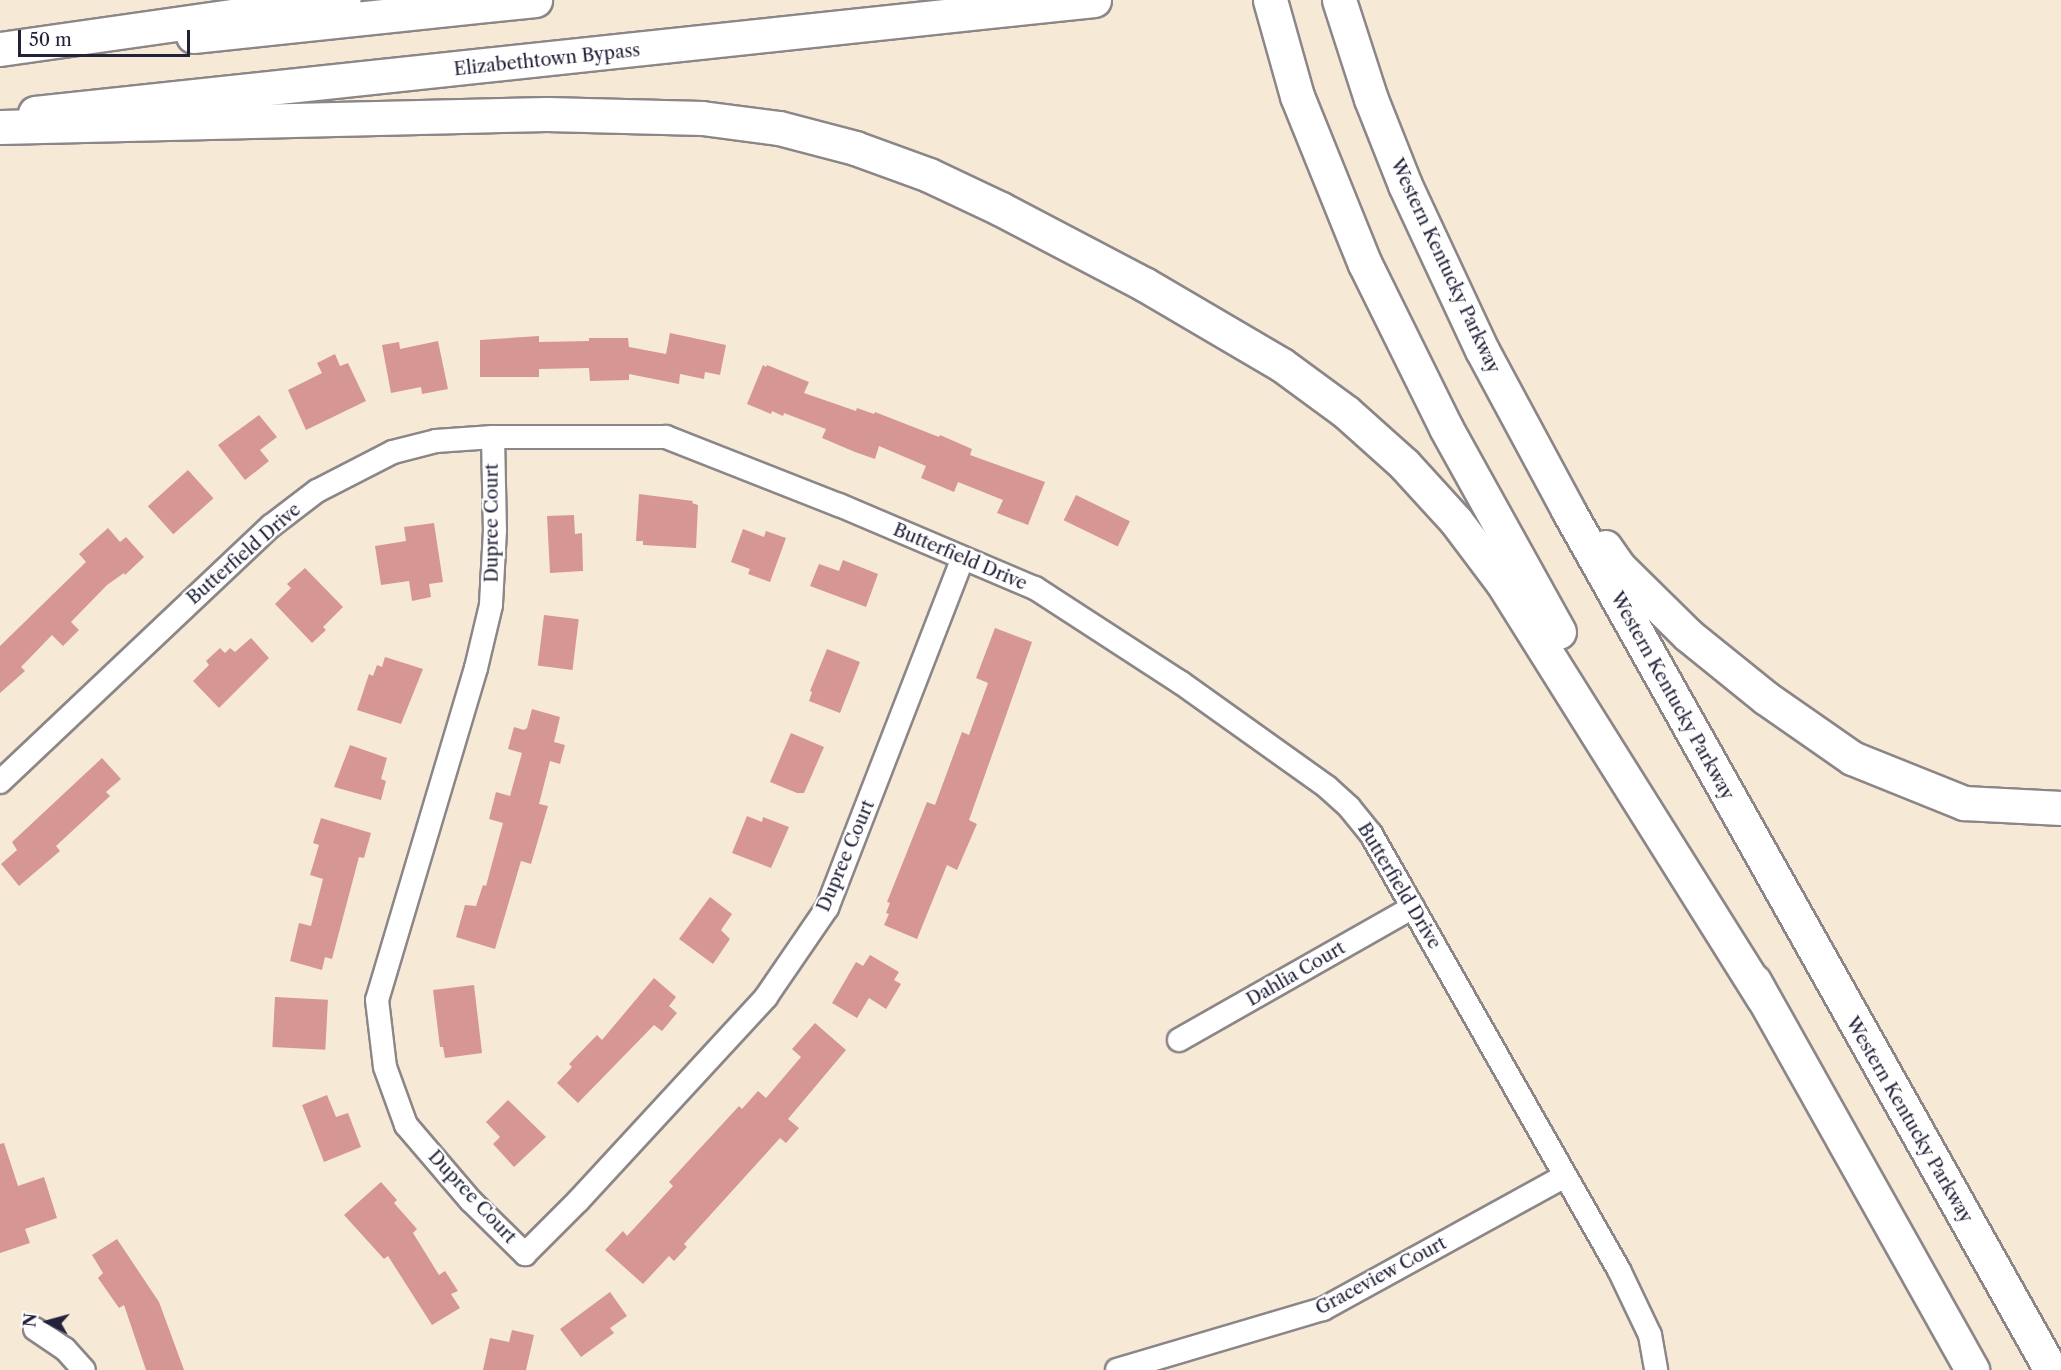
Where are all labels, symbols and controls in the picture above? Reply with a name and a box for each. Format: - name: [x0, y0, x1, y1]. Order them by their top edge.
- scale bar: [21, 18, 194, 56]
- text: 50 m: [29, 29, 72, 51]
- street label: Elizabethtown Bypass: [453, 39, 641, 81]
- street label: Western Kentucky Parkway: [1386, 155, 1504, 377]
- street label: Dupree Court: [481, 463, 503, 583]
- street label: Butterfield Drive: [183, 499, 305, 609]
- street label: Butterfield Drive: [890, 519, 1030, 595]
- street label: Western Kentucky Parkway: [1606, 588, 1738, 804]
- street label: Dupree Court: [813, 797, 879, 915]
- street label: Butterfield Drive: [1353, 819, 1445, 953]
- street label: Dahlia Court: [1243, 937, 1349, 1011]
- street label: Western Kentucky Parkway: [1841, 1013, 1977, 1227]
- street label: Dupree Court: [424, 1146, 520, 1248]
- street label: Graceview Court: [1312, 1232, 1450, 1320]
- north arrow: [18, 1292, 78, 1352]
- text: N: [19, 1312, 41, 1328]

